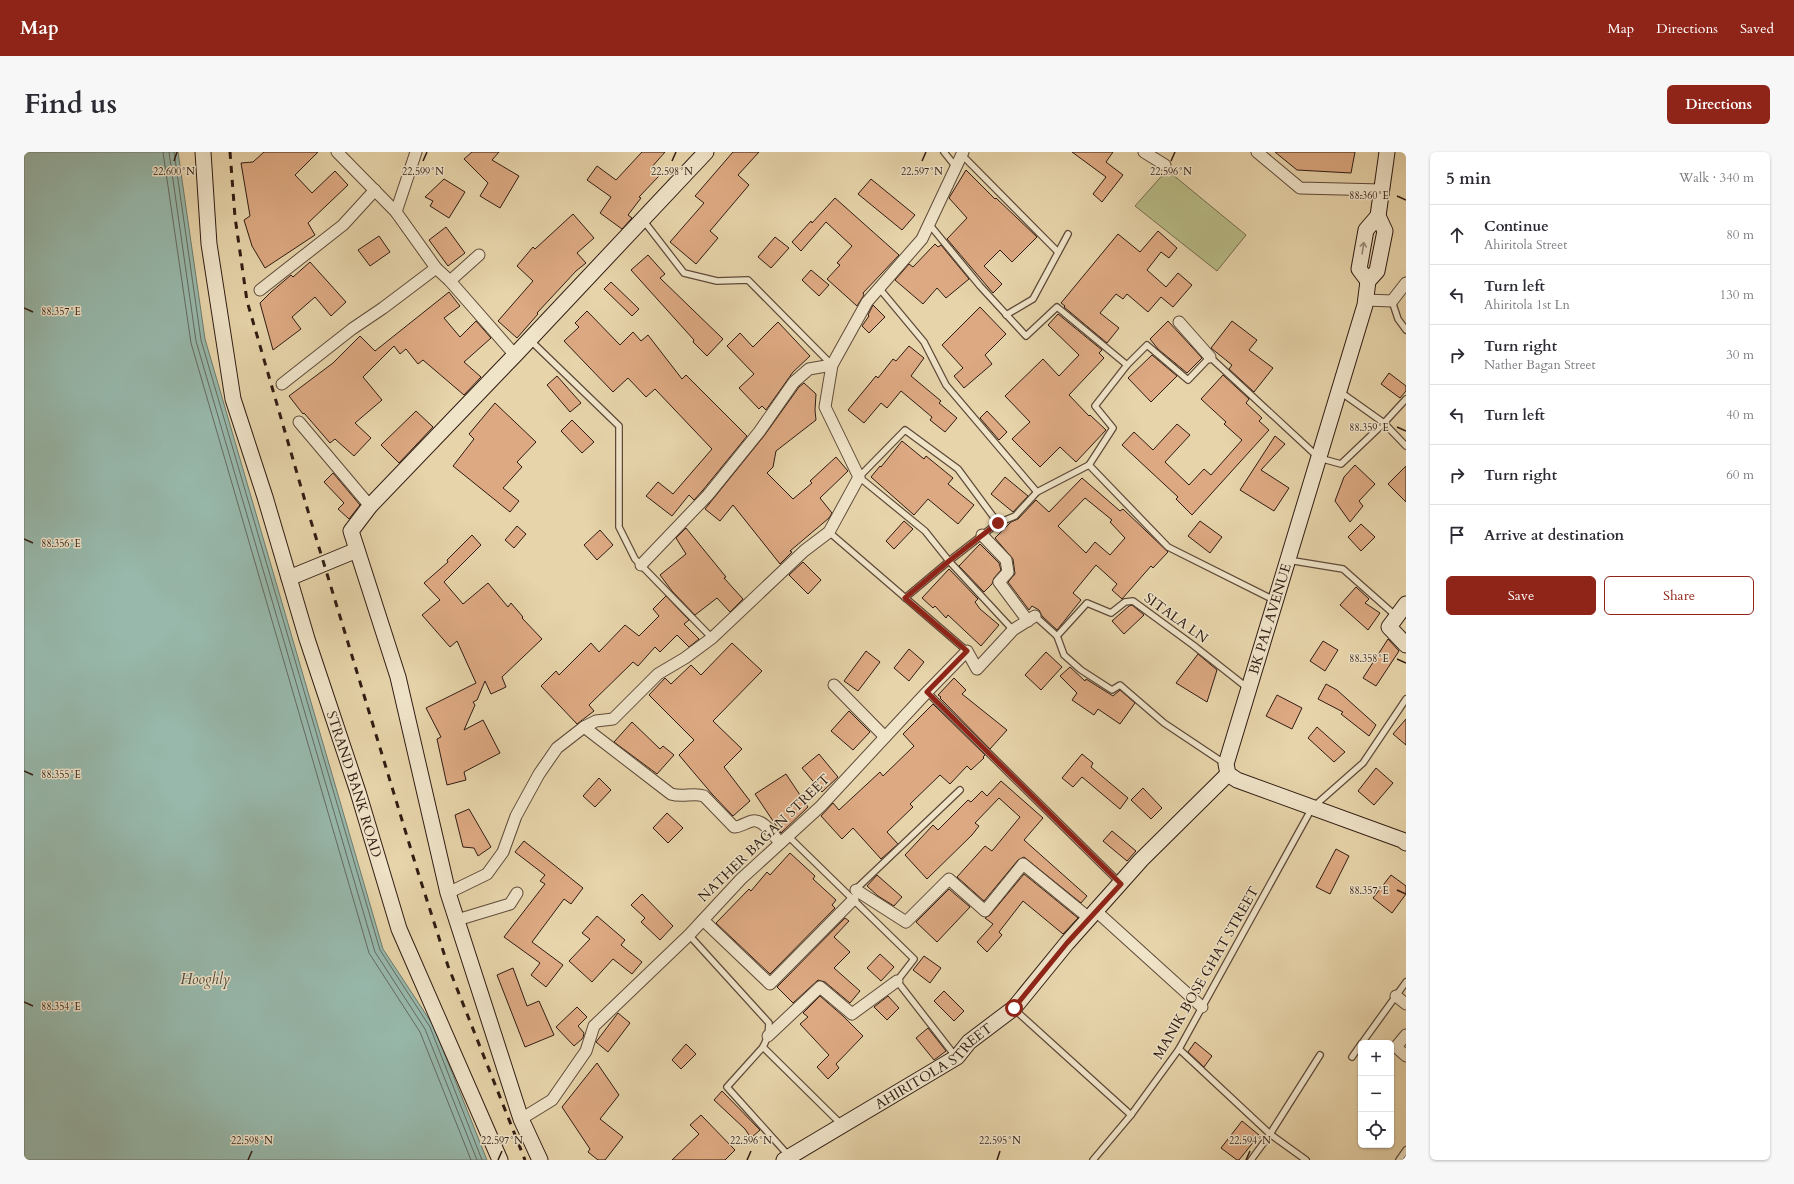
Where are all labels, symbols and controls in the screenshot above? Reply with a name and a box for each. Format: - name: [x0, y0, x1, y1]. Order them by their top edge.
- text: Map: [20, 15, 59, 41]
- text: Map: [1608, 19, 1634, 38]
- text: Directions: [1656, 19, 1718, 38]
- text: Saved: [1740, 19, 1774, 38]
- text: Find us: [24, 85, 117, 123]
- button: Directions: [1667, 85, 1770, 124]
- text: 22.600°N: [153, 165, 195, 179]
- text: 22.599°N: [402, 165, 444, 179]
- text: 22.598°N: [651, 165, 693, 179]
- text: 22.597°N: [901, 165, 943, 179]
- text: 22.596°N: [1150, 165, 1192, 179]
- text: 5 min: [1446, 167, 1491, 190]
- text: Walk · 340 m: [1679, 169, 1754, 187]
- text: 88.360°E: [1349, 189, 1389, 203]
- text: Continue: [1484, 216, 1549, 236]
- icon: ahead: [1446, 224, 1468, 246]
- text: 80 m: [1726, 226, 1754, 244]
- text: Ahiritola Street: [1484, 236, 1567, 254]
- one-way arrow: [1359, 242, 1367, 255]
- text: Turn left: [1484, 276, 1545, 296]
- icon: left: [1446, 284, 1468, 306]
- text: 130 m: [1720, 286, 1754, 304]
- text: Ahiritola 1st Ln: [1484, 296, 1570, 314]
- text: 88.357°E: [41, 305, 81, 319]
- text: Turn right: [1484, 336, 1557, 356]
- icon: right: [1446, 344, 1468, 366]
- text: 30 m: [1726, 346, 1754, 364]
- text: Nather Bagan Street: [1484, 356, 1596, 374]
- icon: left: [1446, 404, 1468, 426]
- text: Turn left: [1484, 405, 1545, 425]
- text: 40 m: [1726, 406, 1754, 424]
- text: 88.359°E: [1349, 421, 1389, 435]
- icon: right: [1446, 464, 1468, 486]
- text: Turn right: [1484, 465, 1557, 485]
- text: 60 m: [1726, 466, 1754, 484]
- route end: [989, 514, 1007, 532]
- icon: arrive: [1446, 524, 1468, 546]
- text: Arrive at destination: [1484, 525, 1624, 545]
- text: 88.356°E: [41, 537, 81, 551]
- street label: BK PAL AVENUE: [1244, 561, 1296, 677]
- button: Save: [1446, 576, 1596, 615]
- button: Share: [1604, 576, 1754, 615]
- street label: SITALA LN: [1140, 588, 1212, 648]
- text: 88.358°E: [1349, 652, 1389, 666]
- street label: STRAND BANK ROAD: [322, 708, 387, 860]
- text: 88.355°E: [41, 768, 81, 782]
- street label: NATHER BAGAN STREET: [694, 770, 834, 906]
- street label: MANIK BOSE GHAT STREET: [1149, 883, 1263, 1063]
- text: 88.357°E: [1349, 884, 1389, 898]
- water label: Hooghly: [180, 969, 231, 989]
- route start: [1005, 999, 1023, 1017]
- text: 88.354°E: [41, 1000, 81, 1014]
- street label: AHIRITOLA STREET: [871, 1018, 996, 1113]
- map controls: [1358, 1040, 1394, 1148]
- button: +: [1358, 1040, 1394, 1076]
- button: −: [1358, 1076, 1394, 1112]
- button: locate: [1358, 1112, 1394, 1148]
- text: 22.598°N: [231, 1134, 273, 1148]
- text: 22.597°N: [481, 1134, 523, 1148]
- text: 22.596°N: [730, 1134, 772, 1148]
- text: 22.595°N: [979, 1134, 1021, 1148]
- text: 22.594°N: [1229, 1134, 1271, 1148]

